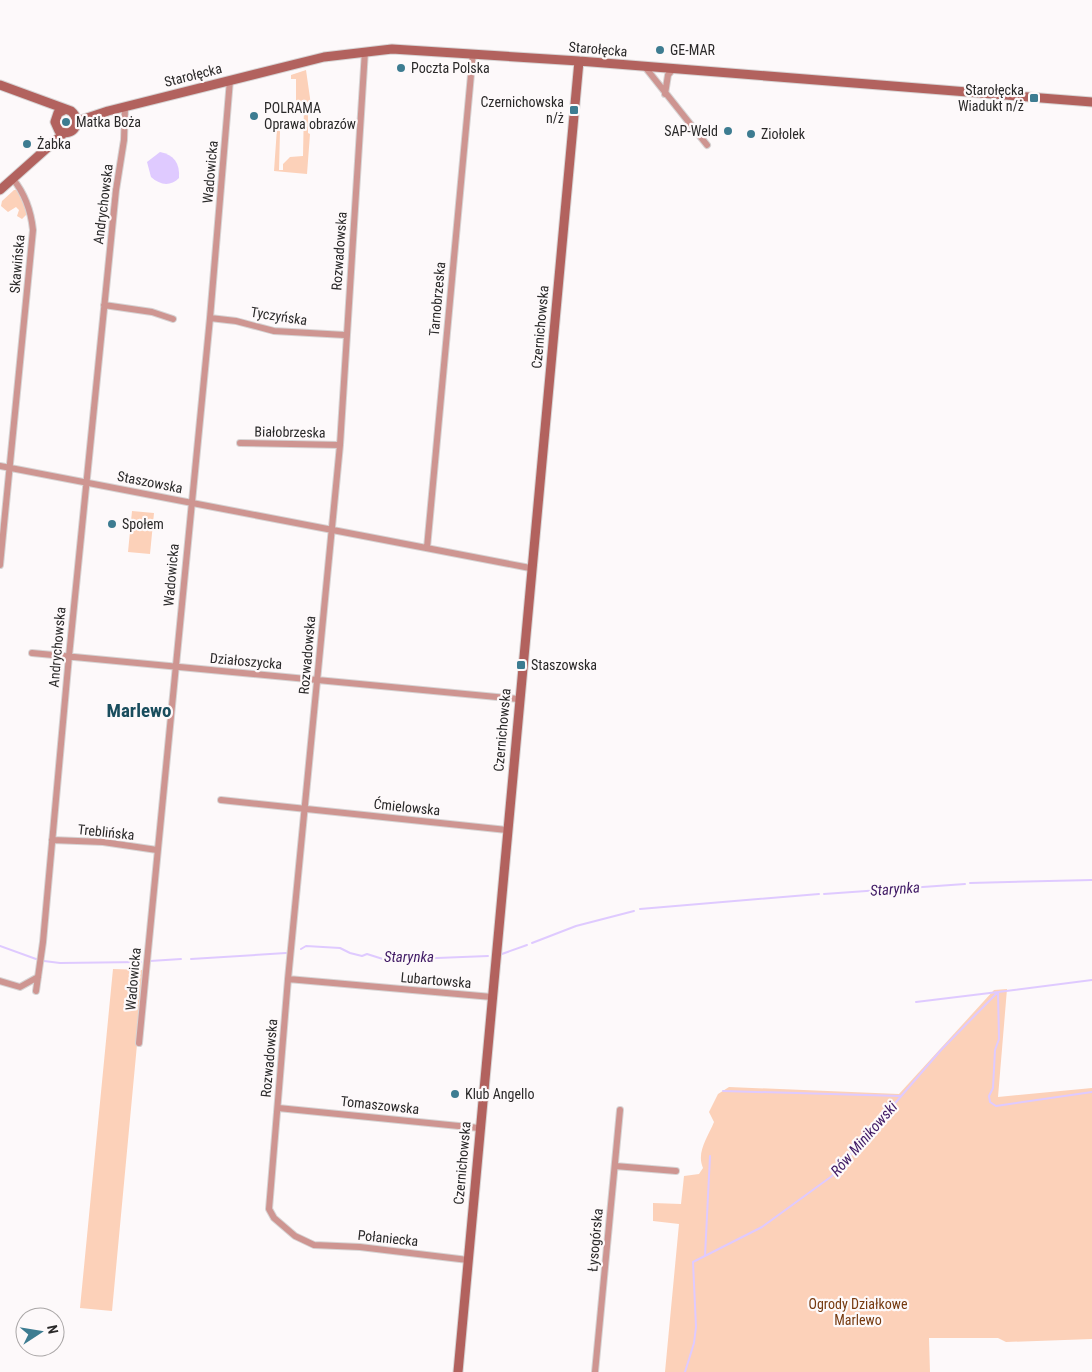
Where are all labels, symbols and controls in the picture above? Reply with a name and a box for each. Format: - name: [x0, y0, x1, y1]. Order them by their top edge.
- street label: Starołęcka: [568, 38, 628, 60]
- place label: GE-MAR: [670, 42, 715, 58]
- marker: GE-MAR: [654, 44, 666, 56]
- street label: Starołęcka: [163, 60, 223, 90]
- place label: Poczta Polska: [411, 60, 490, 76]
- marker: Poczta Polska: [395, 62, 407, 74]
- place label: Starołęcka Wiadukt n/ż: [958, 82, 1024, 114]
- marker: Starołęcka Wiadukt n/ż: [1028, 92, 1040, 104]
- place label: Czernichowska n/ż: [480, 94, 564, 126]
- place label: POLRAMA Oprawa obrazów: [264, 100, 356, 132]
- marker: Czernichowska n/ż: [568, 104, 580, 116]
- marker: POLRAMA Oprawa obrazów: [248, 110, 260, 122]
- place label: Matka Boża: [76, 114, 141, 130]
- marker: Matka Boża: [60, 116, 72, 128]
- place label: SAP-Weld: [664, 123, 718, 139]
- marker: SAP-Weld: [722, 125, 734, 137]
- place label: Ziołolek: [761, 126, 806, 142]
- marker: Ziołolek: [745, 128, 757, 140]
- place label: Żabka: [37, 136, 71, 152]
- marker: Żabka: [21, 138, 33, 150]
- street label: Wadowicka: [199, 140, 221, 204]
- street label: Andrychowska: [90, 163, 116, 245]
- street label: Rozwadowska: [328, 211, 350, 291]
- street label: Skawińska: [6, 234, 28, 294]
- street label: Tarnobrzeska: [426, 261, 448, 337]
- street label: Czernichowska: [528, 285, 552, 369]
- street label: Tyczyńska: [250, 304, 308, 328]
- street label: Białobrzeska: [254, 423, 326, 441]
- street label: Staszowska: [116, 468, 184, 496]
- place label: Społem: [122, 516, 164, 532]
- marker: Społem: [106, 518, 118, 530]
- street label: Wadowicka: [160, 543, 182, 607]
- street label: Andrychowska: [46, 606, 68, 688]
- street label: Rozwadowska: [296, 615, 318, 695]
- street label: Działoszycka: [209, 650, 283, 672]
- place label: Staszowska: [531, 657, 597, 673]
- marker: Staszowska: [515, 659, 527, 671]
- street label: Czernichowska: [490, 688, 514, 772]
- district label: Marlewo: [106, 699, 172, 722]
- street label: Ćmielowska: [373, 795, 441, 818]
- street label: Treblińska: [77, 821, 135, 843]
- water label: Starynka: [869, 878, 921, 900]
- street label: Wadowicka: [122, 947, 144, 1011]
- water label: Starynka: [384, 948, 434, 966]
- street label: Lubartowska: [400, 969, 472, 991]
- street label: Rozwadowska: [258, 1018, 280, 1098]
- place label: Klub Angello: [465, 1086, 535, 1102]
- marker: Klub Angello: [449, 1088, 461, 1100]
- street label: Tomaszowska: [340, 1093, 420, 1117]
- water label: Rów Minikowski: [827, 1098, 902, 1180]
- street label: Czernichowska: [450, 1121, 474, 1205]
- street label: Łysogórska: [584, 1208, 606, 1272]
- street label: Połaniecka: [357, 1227, 419, 1249]
- park label: Ogrody Działkowe Marlewo: [808, 1296, 908, 1328]
- north arrow: [15, 1307, 65, 1357]
- text: N: [44, 1323, 61, 1335]

